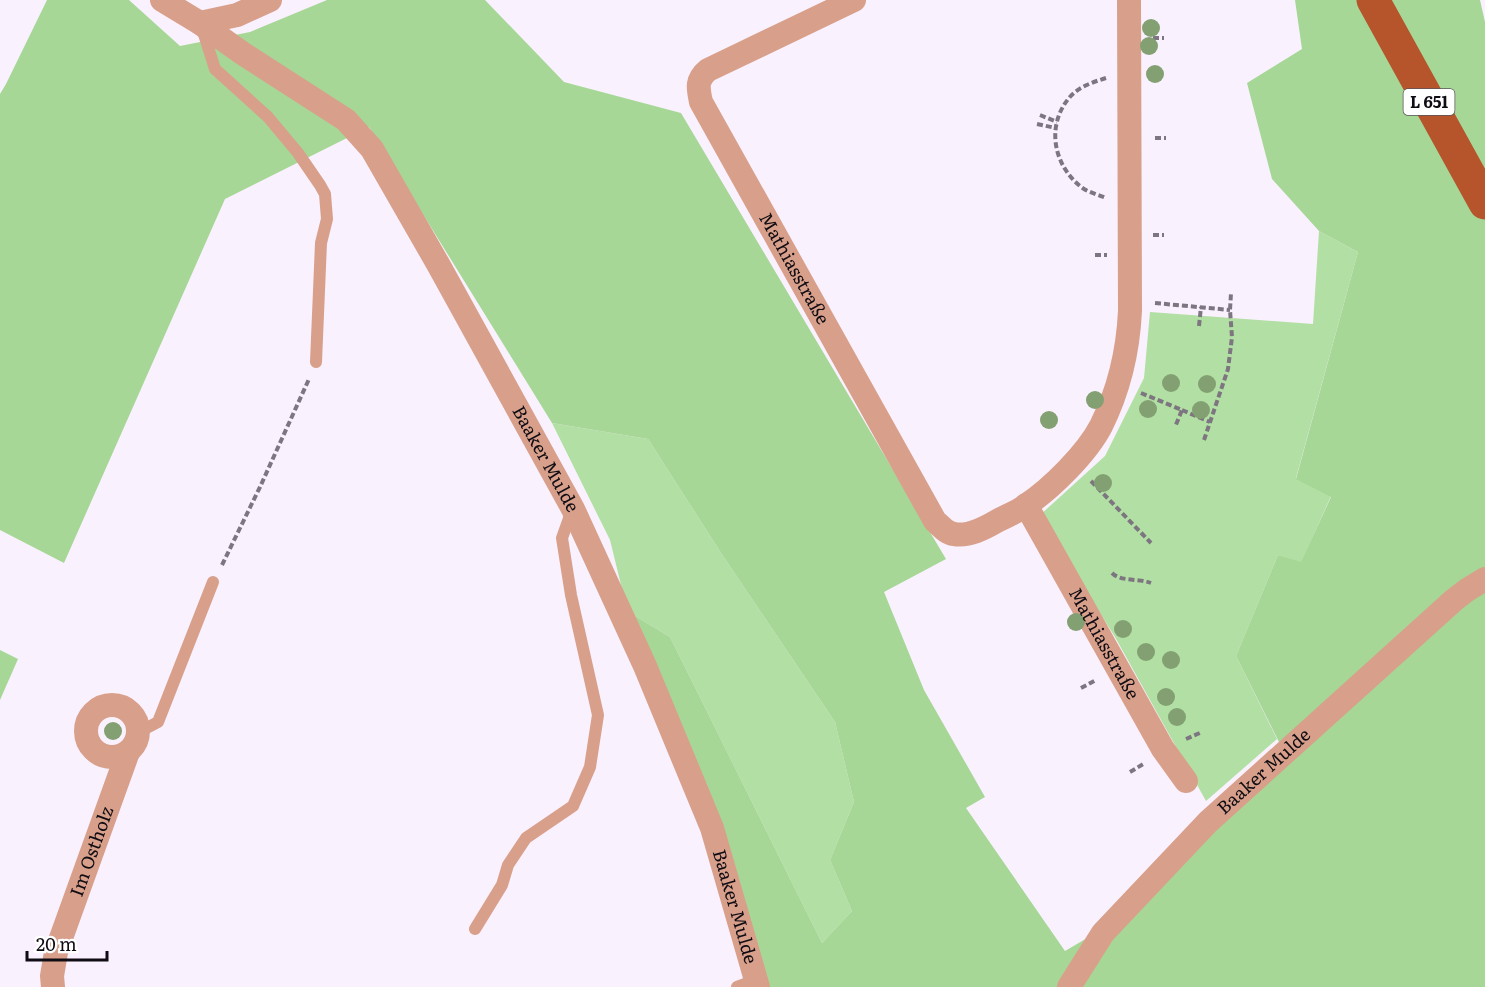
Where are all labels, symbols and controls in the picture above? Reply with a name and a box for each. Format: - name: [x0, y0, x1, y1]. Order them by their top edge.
- road number: L 651: [1404, 89, 1454, 115]
- street label: Mathiasstraße: [753, 207, 837, 329]
- street label: Baaker Mulde: [506, 400, 587, 517]
- street label: Mathiasstraße: [1063, 582, 1147, 704]
- street label: Baaker Mulde: [1210, 721, 1316, 820]
- street label: Im Ostholz: [62, 802, 119, 900]
- street label: Baaker Mulde: [707, 846, 766, 967]
- scale bar: [27, 924, 106, 962]
- text: 20 m: [36, 930, 77, 957]

